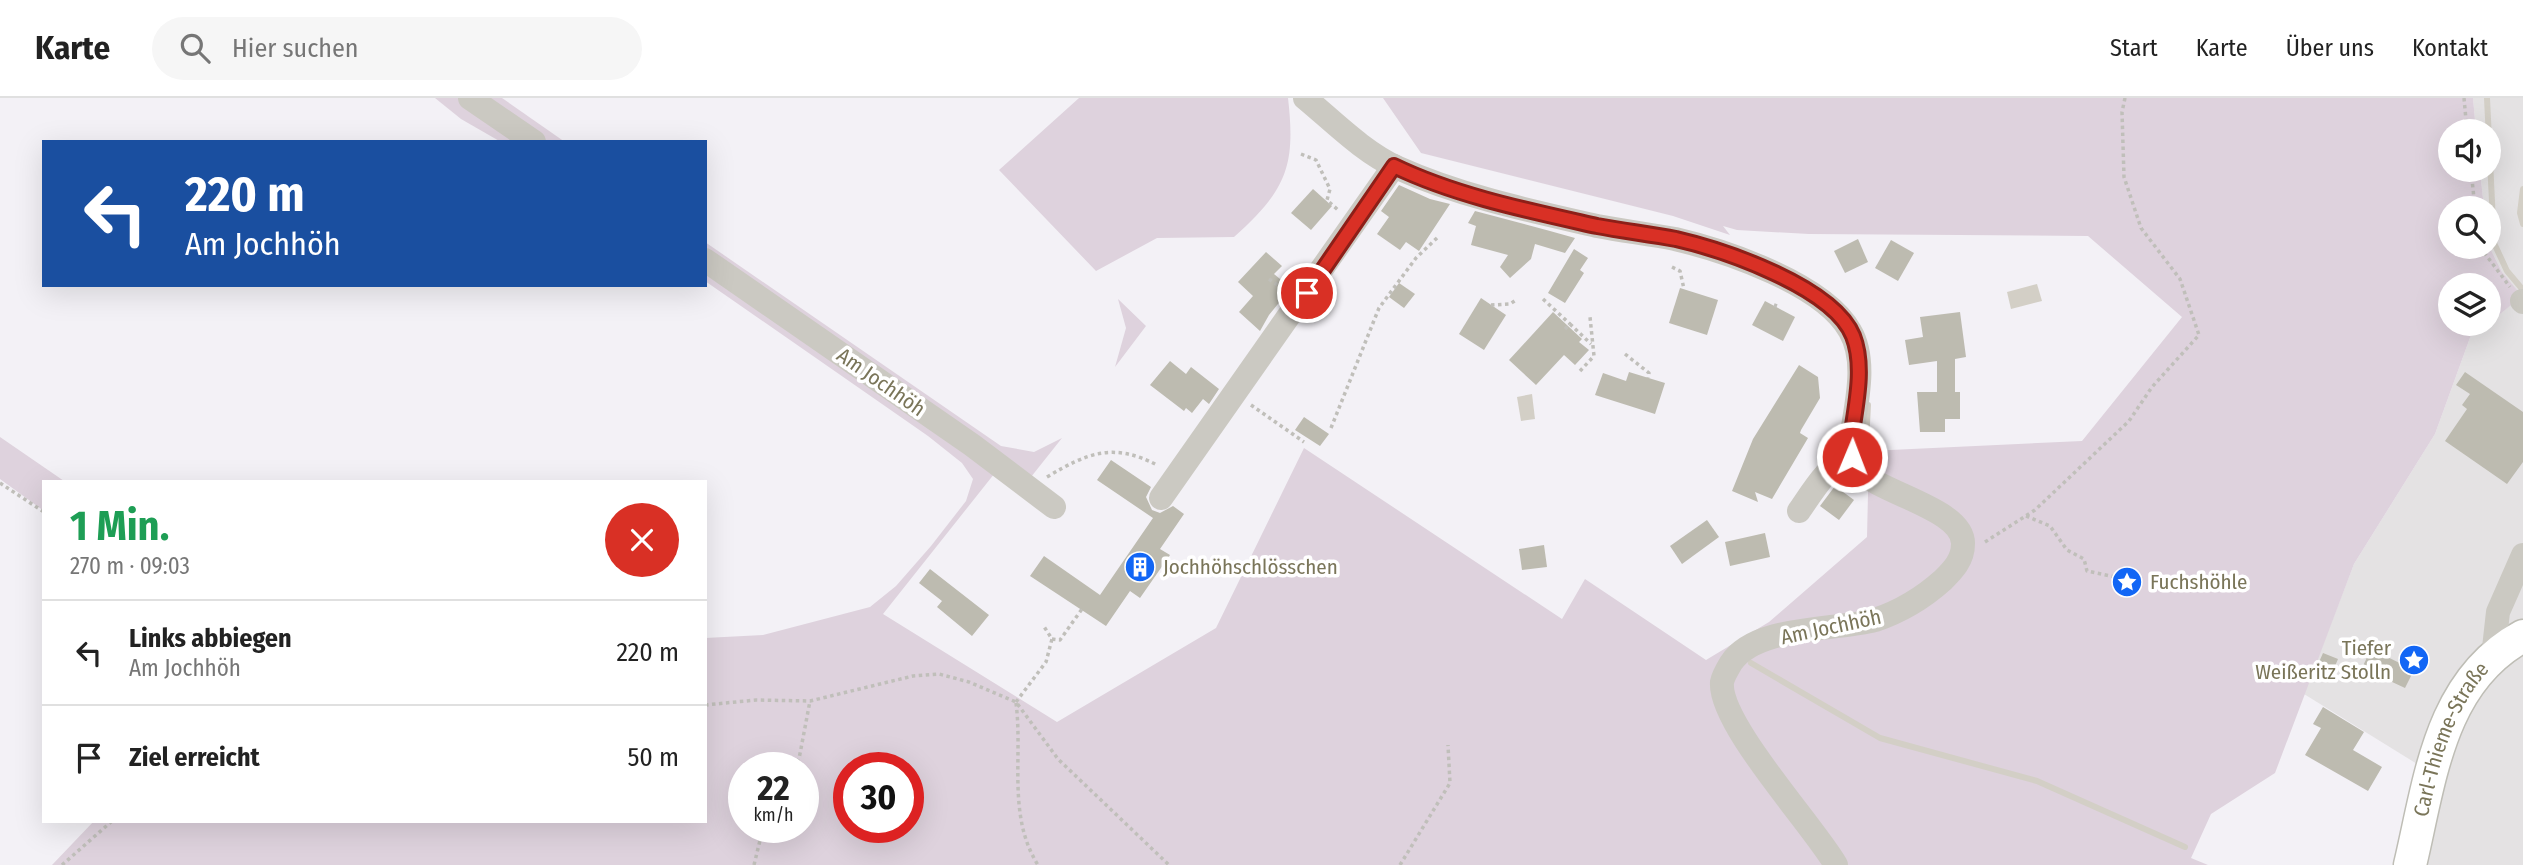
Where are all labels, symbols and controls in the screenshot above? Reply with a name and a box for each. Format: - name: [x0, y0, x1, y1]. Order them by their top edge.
- search box: [152, 17, 642, 80]
- text: Karte: [35, 28, 110, 68]
- icon: search: [176, 29, 214, 67]
- text: Hier suchen: [232, 33, 359, 64]
- text: Start: [2110, 34, 2158, 62]
- text: Karte: [2196, 34, 2248, 62]
- text: Über uns: [2286, 34, 2374, 62]
- text: Kontakt: [2412, 34, 2488, 62]
- map controls: [2438, 119, 2501, 336]
- button: sound: [2438, 119, 2501, 182]
- text: 220 m: [185, 165, 305, 224]
- icon: left: [70, 168, 161, 259]
- button: search: [2438, 196, 2501, 259]
- text: Am Jochhöh: [185, 225, 341, 263]
- pin: [1277, 263, 1337, 323]
- button: layers: [2438, 273, 2501, 336]
- icon: arrive: [1288, 274, 1326, 312]
- street label: Am Jochhöh: [832, 342, 930, 422]
- position arrow: [1815, 420, 1889, 494]
- text: 1 Min.: [70, 501, 169, 551]
- button: close: [605, 503, 679, 577]
- building icon: Jochhöhschlösschen: [1123, 550, 1157, 584]
- text: 270 m · 09:03: [70, 552, 190, 580]
- place label: Jochhöhschlösschen: [1163, 554, 1338, 580]
- place icon: Fuchshöhle: [2110, 565, 2144, 599]
- place label: Fuchshöhle: [2150, 569, 2247, 595]
- street label: Am Jochhöh: [1778, 604, 1884, 650]
- text: Links abbiegen: [129, 623, 292, 654]
- icon: left: [70, 634, 108, 672]
- place label: Tiefer Weißeritz Stolln: [2255, 635, 2392, 685]
- text: 220 m: [616, 637, 679, 668]
- place icon: Tiefer Weißeritz Stolln: [2397, 643, 2431, 677]
- text: Am Jochhöh: [129, 654, 241, 682]
- street label: Carl-Thieme-Straße: [2408, 656, 2494, 819]
- icon: arrive: [70, 739, 108, 777]
- text: Ziel erreicht: [129, 742, 260, 773]
- text: 50 m: [627, 742, 679, 773]
- speed limit sign: 30: [833, 752, 924, 843]
- text: 22: [757, 767, 790, 809]
- text: km/h: [753, 804, 794, 826]

